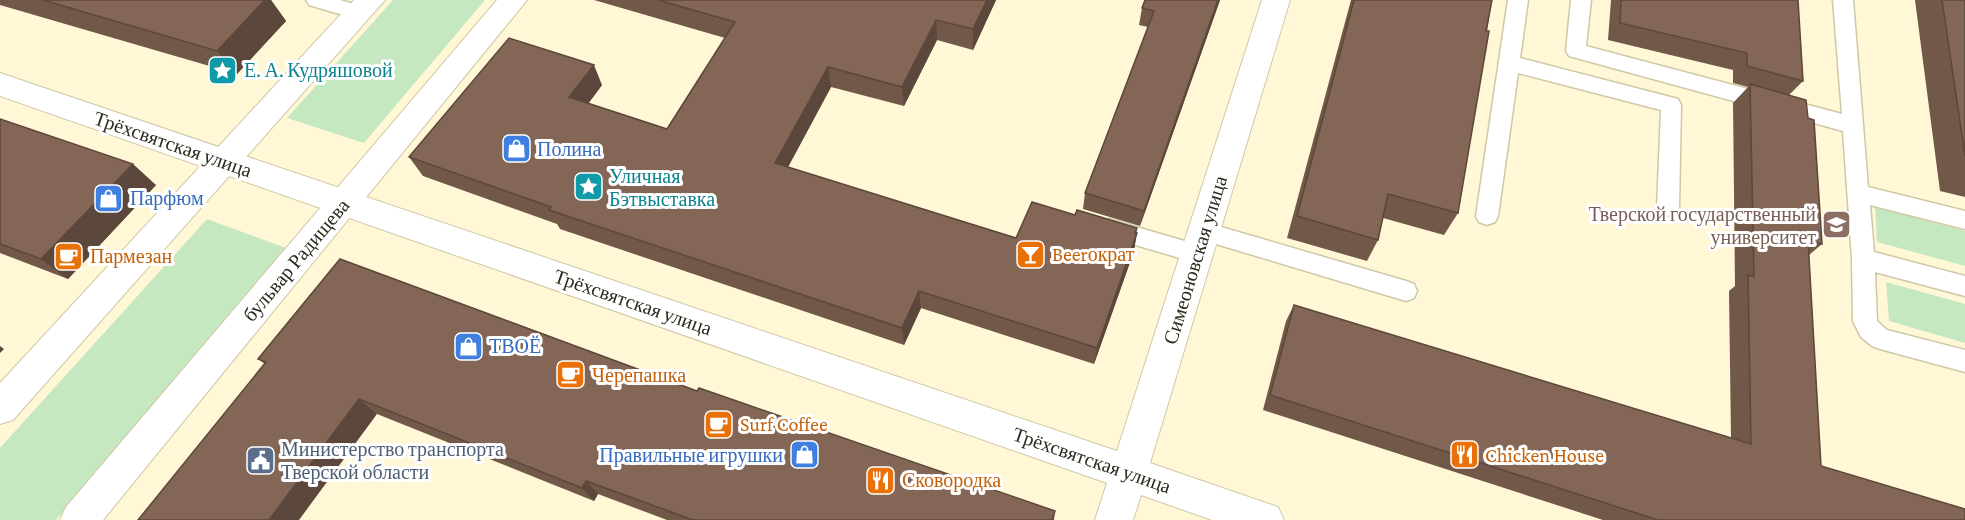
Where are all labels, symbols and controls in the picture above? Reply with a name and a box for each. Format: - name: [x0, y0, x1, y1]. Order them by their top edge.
- place icon: Е. А. Кудряшовой: [207, 54, 239, 86]
- place label: Е. А. Кудряшовой: [244, 59, 393, 82]
- street label: Трёхсвятская улица: [91, 107, 255, 182]
- shop icon: Полина: [500, 133, 532, 165]
- place label: Полина: [537, 138, 602, 160]
- place label: Уличная Бэтвыставка: [609, 165, 715, 210]
- place icon: Уличная Бэтвыставка: [572, 171, 604, 203]
- street label: Симеоновская улица: [1159, 173, 1232, 347]
- shop icon: Парфюм: [93, 182, 125, 214]
- place label: Парфюм: [130, 187, 204, 210]
- street label: бульвар Радищева: [239, 194, 354, 326]
- place label: Тверской государственный университет: [1589, 203, 1816, 249]
- school or university icon: Тверской государственный университет: [1821, 209, 1853, 241]
- bar icon: Beerократ: [1015, 238, 1047, 270]
- cafe icon: Пармезан: [53, 240, 85, 272]
- place label: Beerократ: [1052, 243, 1135, 266]
- place label: Пармезан: [90, 245, 173, 268]
- street label: Трёхсвятская улица: [551, 265, 715, 340]
- shop icon: ТВОЁ: [452, 330, 484, 362]
- place label: ТВОЁ: [489, 335, 541, 357]
- cafe icon: Черепашка: [555, 359, 587, 391]
- place label: Черепашка: [592, 364, 686, 387]
- cafe icon: Surf Coffee: [703, 408, 735, 440]
- place label: Surf Coffee: [740, 413, 828, 435]
- street label: Трёхсвятская улица: [1010, 423, 1174, 498]
- place label: Министерство транспорта Тверской области: [281, 438, 504, 484]
- shop icon: Правильные игрушки: [788, 439, 820, 471]
- restaurant icon: Chicken House: [1448, 439, 1480, 471]
- place label: Правильные игрушки: [599, 444, 783, 467]
- place label: Chicken House: [1485, 444, 1604, 466]
- public building icon: Министерство транспорта Тверской области: [244, 445, 276, 477]
- restaurant icon: Сковородка: [865, 464, 897, 496]
- place label: Сковородка: [902, 469, 1001, 492]

